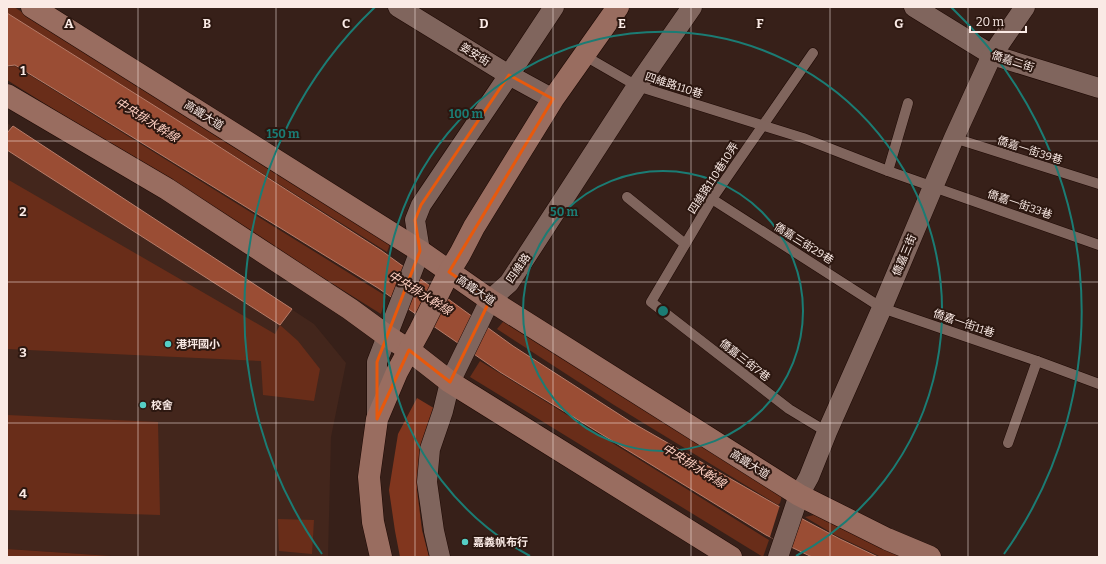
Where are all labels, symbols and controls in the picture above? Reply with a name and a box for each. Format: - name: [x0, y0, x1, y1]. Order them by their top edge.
- scale bar: [970, 8, 1026, 34]
- text: 20 m: [976, 15, 1005, 29]
- text: A: [64, 16, 74, 31]
- text: B: [203, 16, 211, 31]
- text: C: [342, 16, 350, 31]
- text: D: [479, 16, 489, 31]
- text: E: [618, 16, 626, 31]
- text: F: [756, 16, 764, 31]
- text: G: [894, 16, 904, 31]
- street label: 姜安街: [457, 40, 492, 69]
- street label: 僑嘉二街: [990, 48, 1036, 74]
- text: 1: [20, 63, 26, 78]
- street label: 四維路110巷: [643, 70, 704, 101]
- water label: 中央排水幹線: [113, 95, 183, 146]
- street label: 高鐵大道: [182, 98, 226, 133]
- text: 100 m: [449, 107, 484, 121]
- text: 150 m: [267, 127, 300, 141]
- street label: 僑嘉一街39巷: [996, 134, 1064, 167]
- street label: 四維路110巷10弄: [686, 140, 741, 216]
- street label: 僑嘉一街33巷: [986, 187, 1054, 222]
- text: 2: [19, 204, 27, 219]
- text: 50 m: [550, 205, 578, 219]
- street label: 僑嘉三街29巷: [772, 220, 836, 267]
- street label: 僑嘉三街: [890, 232, 919, 278]
- street label: 四維路: [504, 251, 533, 286]
- water label: 中央排水幹線: [386, 268, 456, 319]
- street label: 高鐵大道: [454, 273, 498, 308]
- centre of rings: [656, 304, 670, 318]
- street label: 僑嘉一街11巷: [931, 307, 996, 340]
- street label: 僑嘉三街7巷: [717, 337, 773, 384]
- place label: 港坪國小: [176, 338, 220, 351]
- marker: 港坪國小: [163, 339, 173, 349]
- text: 3: [19, 345, 27, 360]
- place label: 校舍: [151, 399, 173, 412]
- marker: 校舍: [138, 400, 148, 410]
- water label: 中央排水幹線: [660, 441, 730, 492]
- street label: 高鐵大道: [728, 447, 772, 482]
- text: 4: [19, 486, 27, 501]
- place label: 嘉義帆布行: [473, 536, 528, 549]
- marker: 嘉義帆布行: [460, 537, 470, 547]

